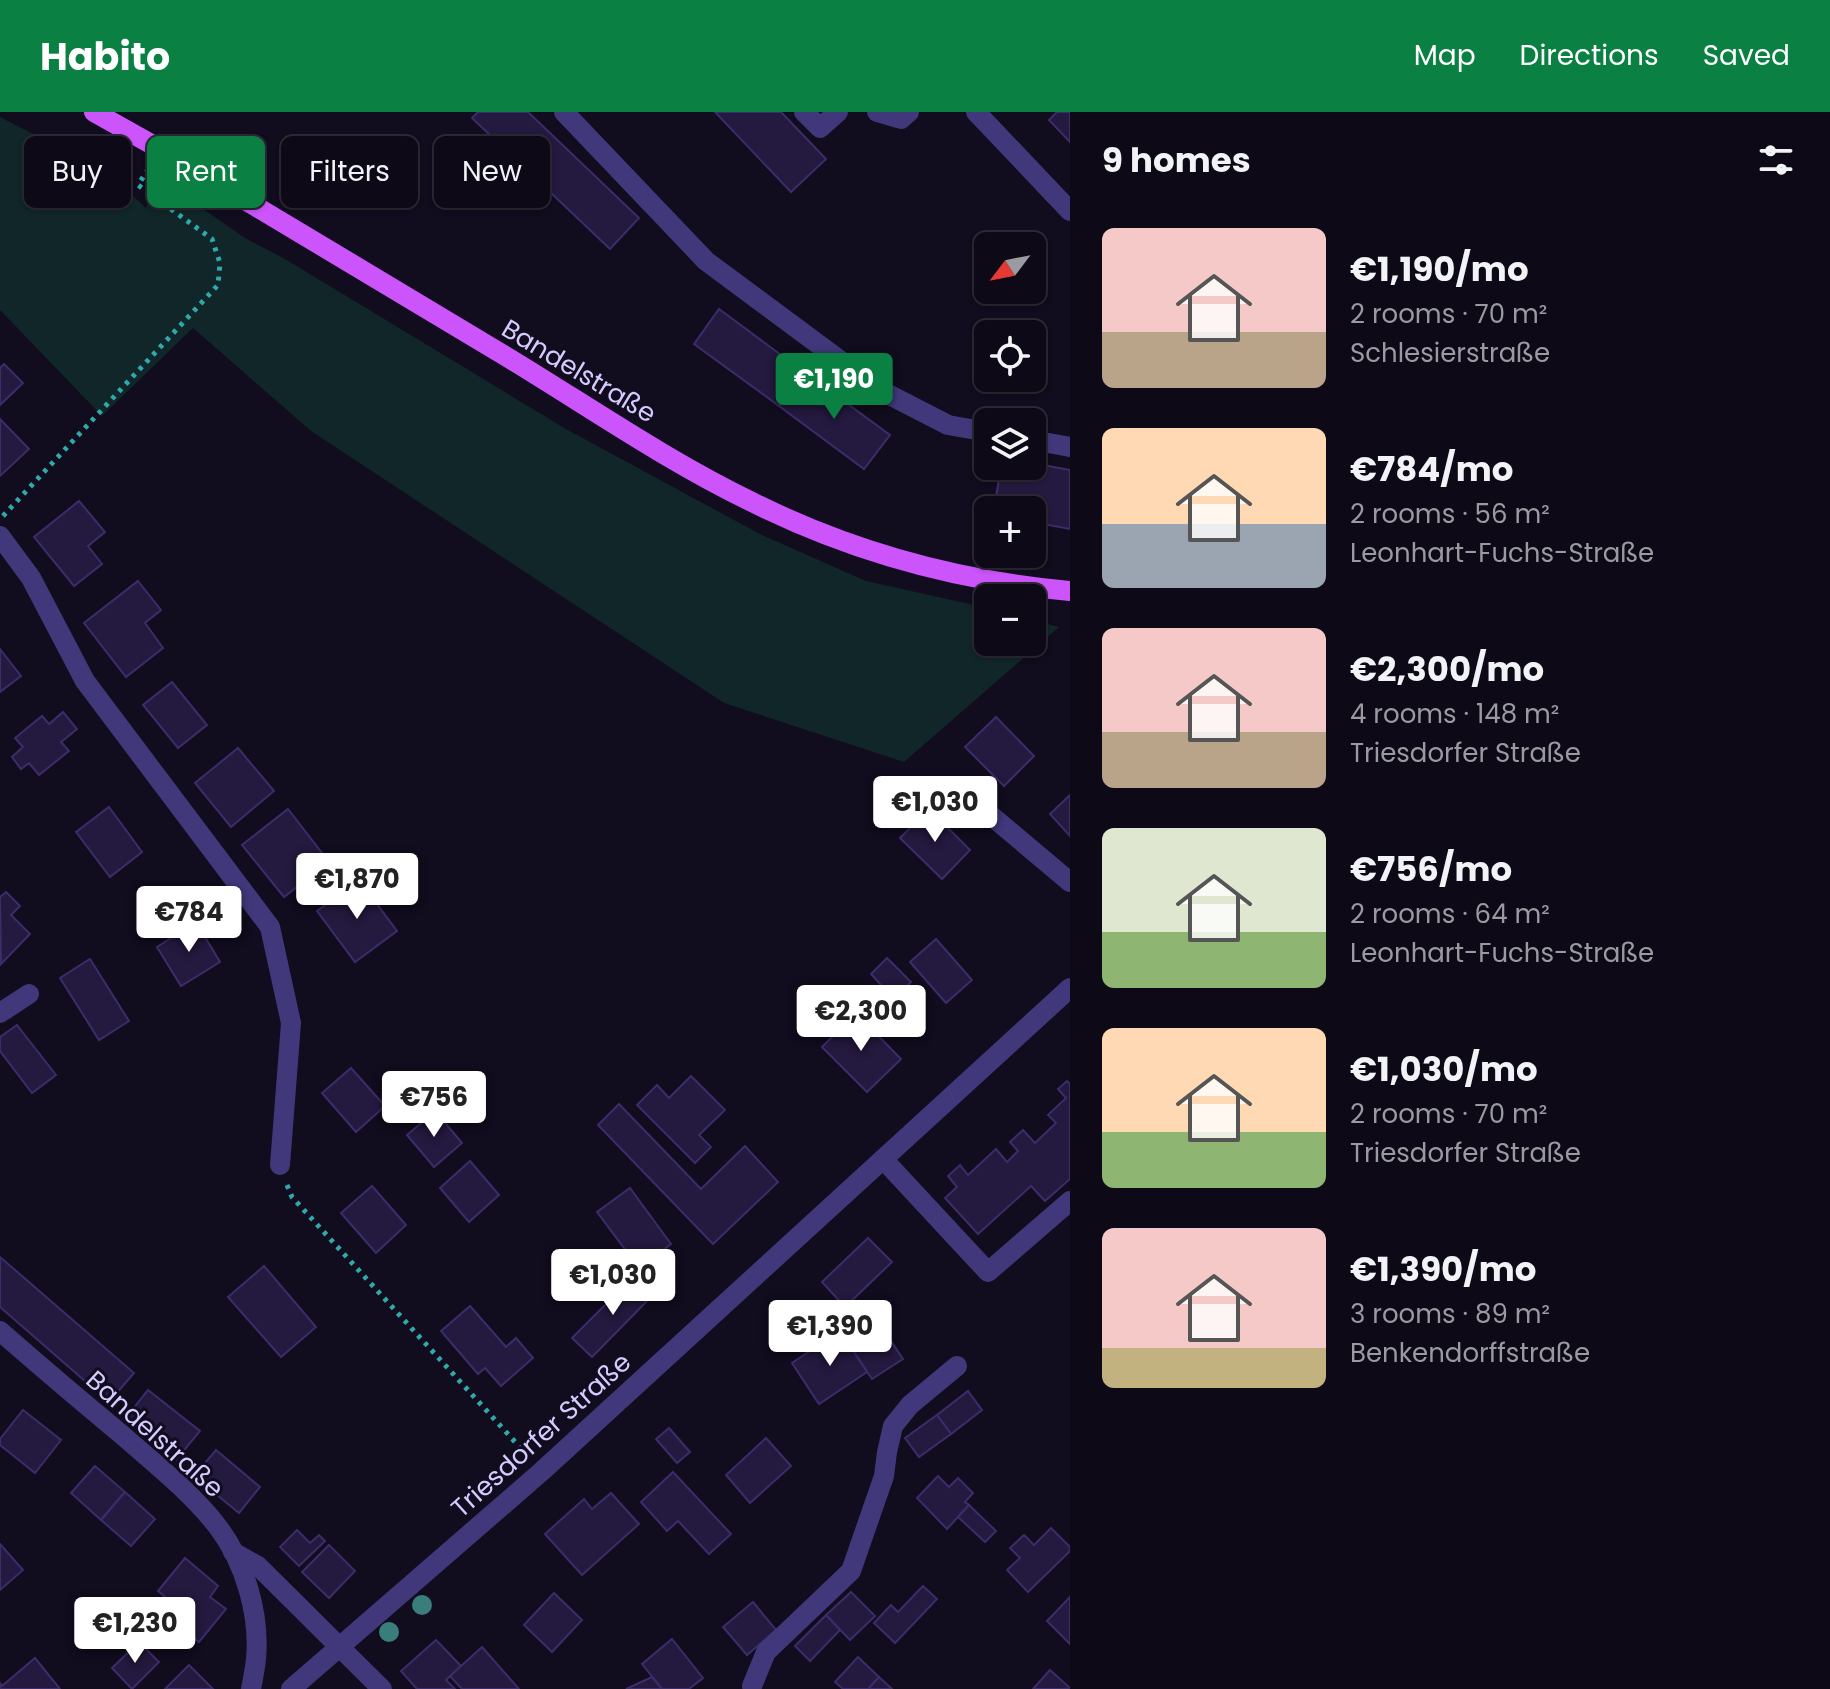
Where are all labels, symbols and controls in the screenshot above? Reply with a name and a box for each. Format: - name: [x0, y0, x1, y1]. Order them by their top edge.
- text: Habito: [40, 30, 170, 83]
- text: Map: [1414, 36, 1476, 75]
- text: Directions: [1520, 36, 1659, 75]
- text: Saved: [1703, 36, 1790, 75]
- chip: Buy: [24, 136, 131, 208]
- chip: Rent: [147, 136, 265, 208]
- chip: Filters: [281, 136, 418, 208]
- chip: New: [434, 136, 550, 208]
- text: 9 homes: [1102, 136, 1251, 184]
- icon: filters: [1754, 138, 1798, 182]
- north arrow: [974, 232, 1046, 304]
- map controls: [974, 232, 1046, 656]
- text: €1,190/mo: [1350, 245, 1529, 293]
- icon: home: [1166, 260, 1262, 356]
- text: 2 rooms · 70 m²: [1350, 296, 1547, 332]
- street label: Bandelstraße: [495, 311, 663, 431]
- button: locate: [974, 320, 1046, 392]
- text: Schlesierstraße: [1350, 335, 1550, 371]
- pin: €1,190: [769, 353, 899, 421]
- text: €1,190: [794, 361, 874, 397]
- button: layers: [974, 408, 1046, 480]
- text: €784/mo: [1350, 445, 1513, 493]
- icon: home: [1166, 460, 1262, 556]
- button: +: [974, 496, 1046, 568]
- text: 2 rooms · 56 m²: [1350, 496, 1550, 532]
- text: Leonhart-Fuchs-Straße: [1350, 535, 1654, 571]
- button: −: [974, 584, 1046, 656]
- text: €2,300/mo: [1350, 645, 1544, 693]
- icon: home: [1166, 660, 1262, 756]
- text: 4 rooms · 148 m²: [1350, 696, 1559, 732]
- text: Triesdorfer Straße: [1350, 735, 1581, 771]
- pin: €1,030: [870, 776, 1000, 844]
- text: €1,030: [891, 784, 979, 820]
- text: €756/mo: [1350, 845, 1512, 893]
- pin: €1,870: [292, 853, 422, 921]
- icon: home: [1166, 860, 1262, 956]
- text: €1,870: [314, 861, 400, 897]
- pin: €784: [142, 886, 236, 954]
- text: €784: [154, 894, 224, 930]
- text: 2 rooms · 64 m²: [1350, 896, 1550, 932]
- text: Leonhart-Fuchs-Straße: [1350, 935, 1654, 971]
- pin: €2,300: [796, 985, 926, 1053]
- text: €2,300: [815, 993, 907, 1029]
- text: €1,030/mo: [1350, 1045, 1538, 1093]
- icon: home: [1166, 1060, 1262, 1156]
- pin: €756: [387, 1071, 481, 1139]
- text: €756: [400, 1079, 468, 1115]
- text: 2 rooms · 70 m²: [1350, 1096, 1547, 1132]
- text: Triesdorfer Straße: [1350, 1135, 1581, 1171]
- text: €1,390/mo: [1350, 1245, 1536, 1293]
- pin: €1,030: [548, 1249, 678, 1317]
- text: €1,030: [569, 1257, 657, 1293]
- icon: home: [1166, 1260, 1262, 1356]
- text: 3 rooms · 89 m²: [1350, 1296, 1550, 1332]
- pin: €1,390: [765, 1300, 895, 1368]
- text: €1,390: [787, 1308, 873, 1344]
- text: Benkendorffstraße: [1350, 1335, 1590, 1371]
- street label: Triesdorfer Straße: [443, 1344, 639, 1526]
- street label: Bandelstraße: [78, 1362, 232, 1506]
- pin: €1,230: [70, 1597, 200, 1665]
- text: €1,230: [92, 1605, 178, 1641]

